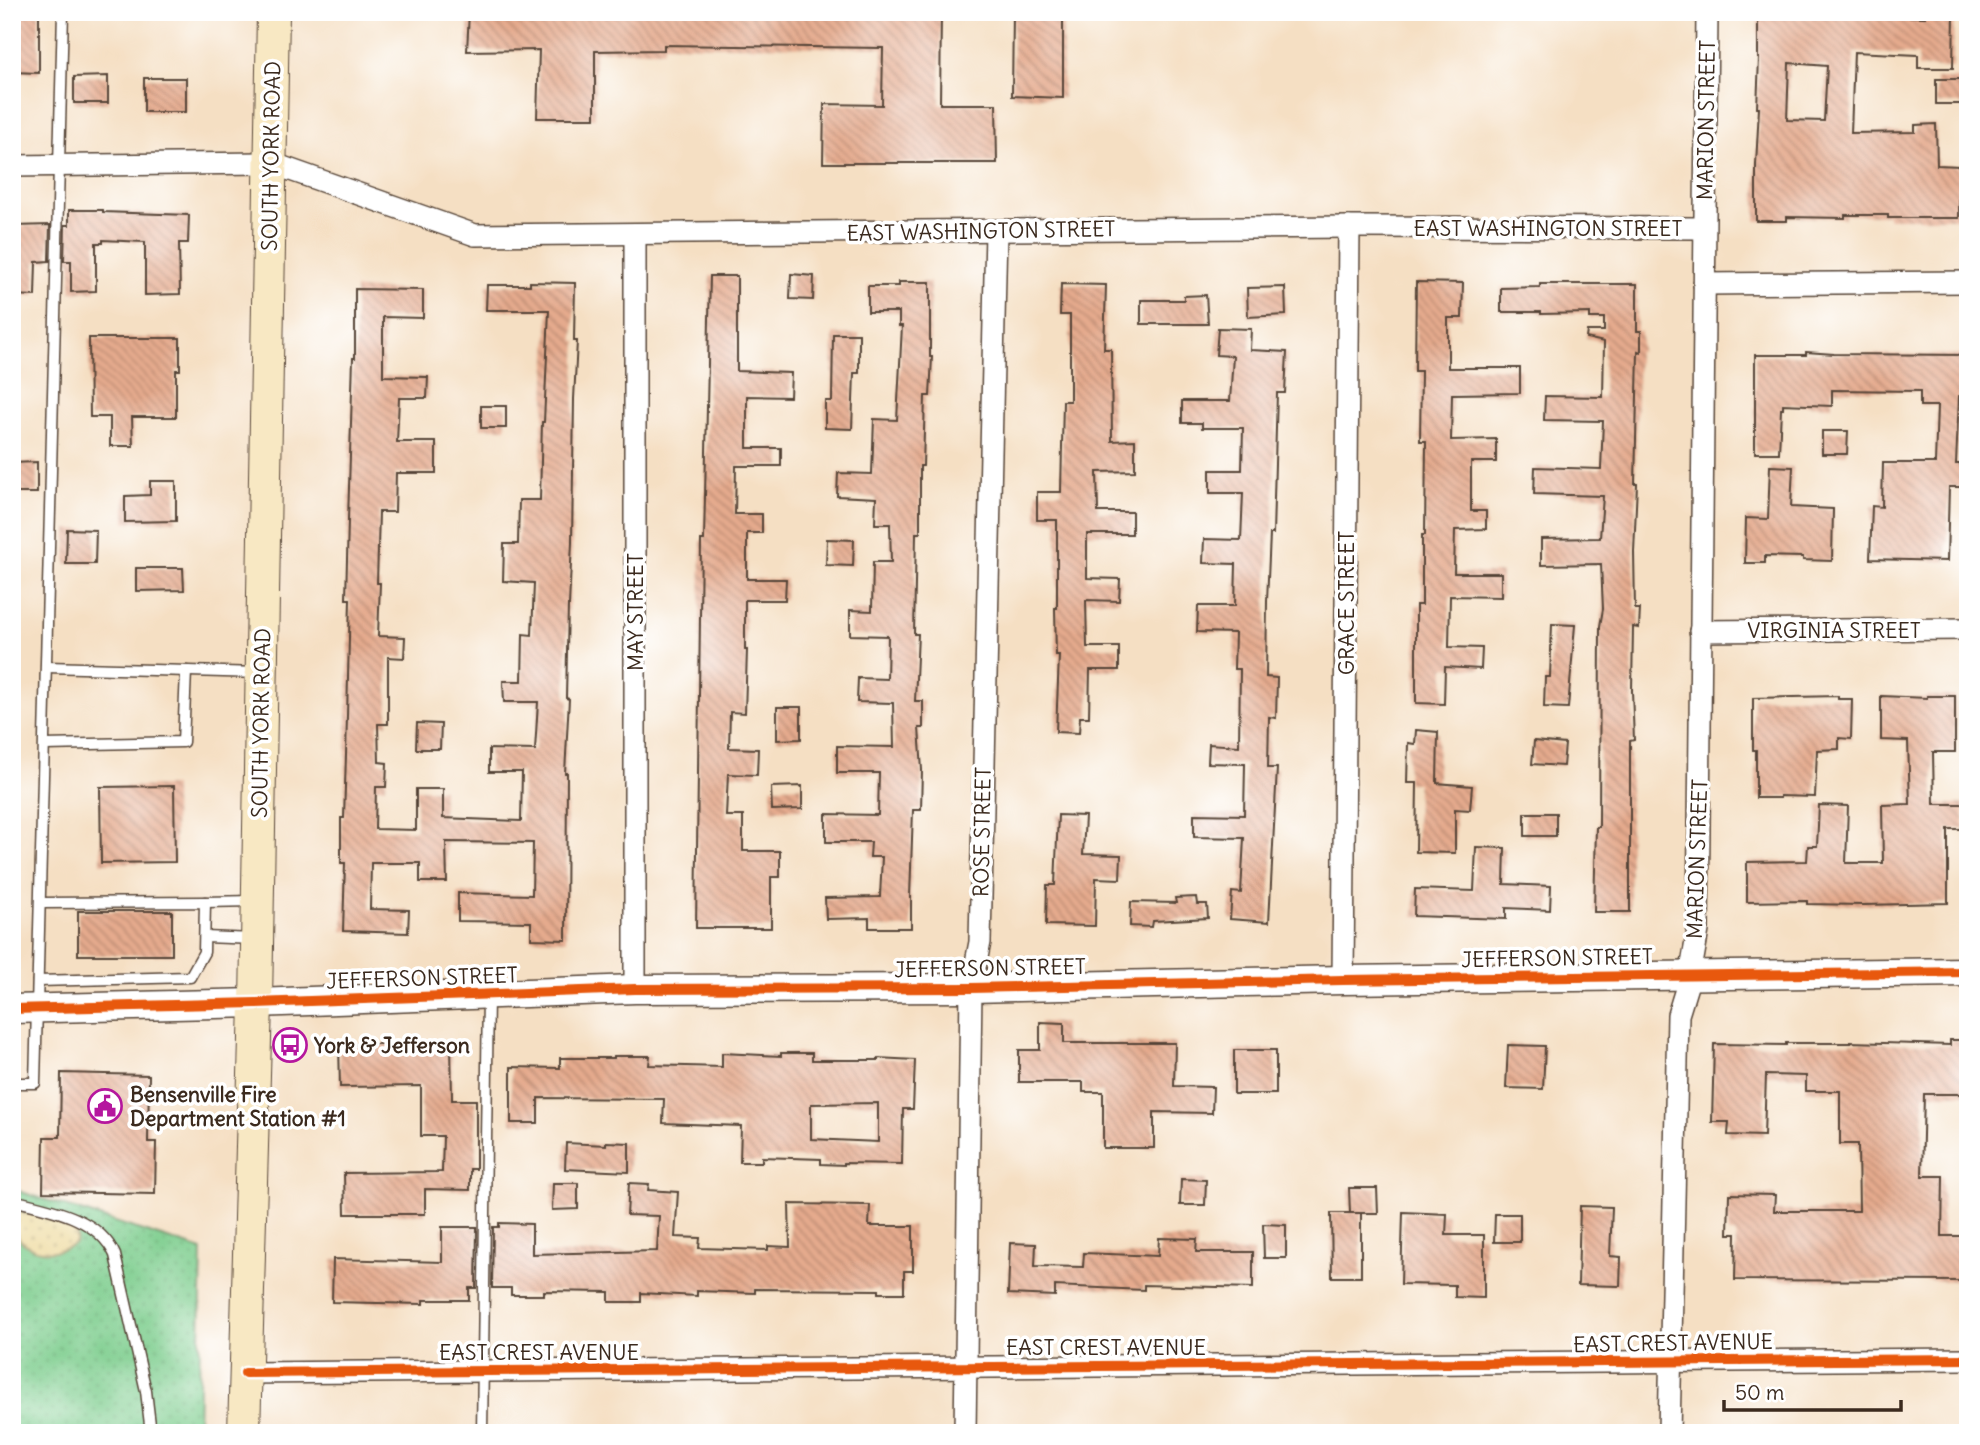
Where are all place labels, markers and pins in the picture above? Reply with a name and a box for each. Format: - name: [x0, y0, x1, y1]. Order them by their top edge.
- bus stop icon: York & Jefferson: [271, 1026, 309, 1064]
- place label: York & Jefferson: [313, 1032, 470, 1059]
- place label: Bensenville Fire Department Station #1: [130, 1081, 346, 1132]
- public building icon: Bensenville Fire Department Station #1: [86, 1087, 124, 1125]

